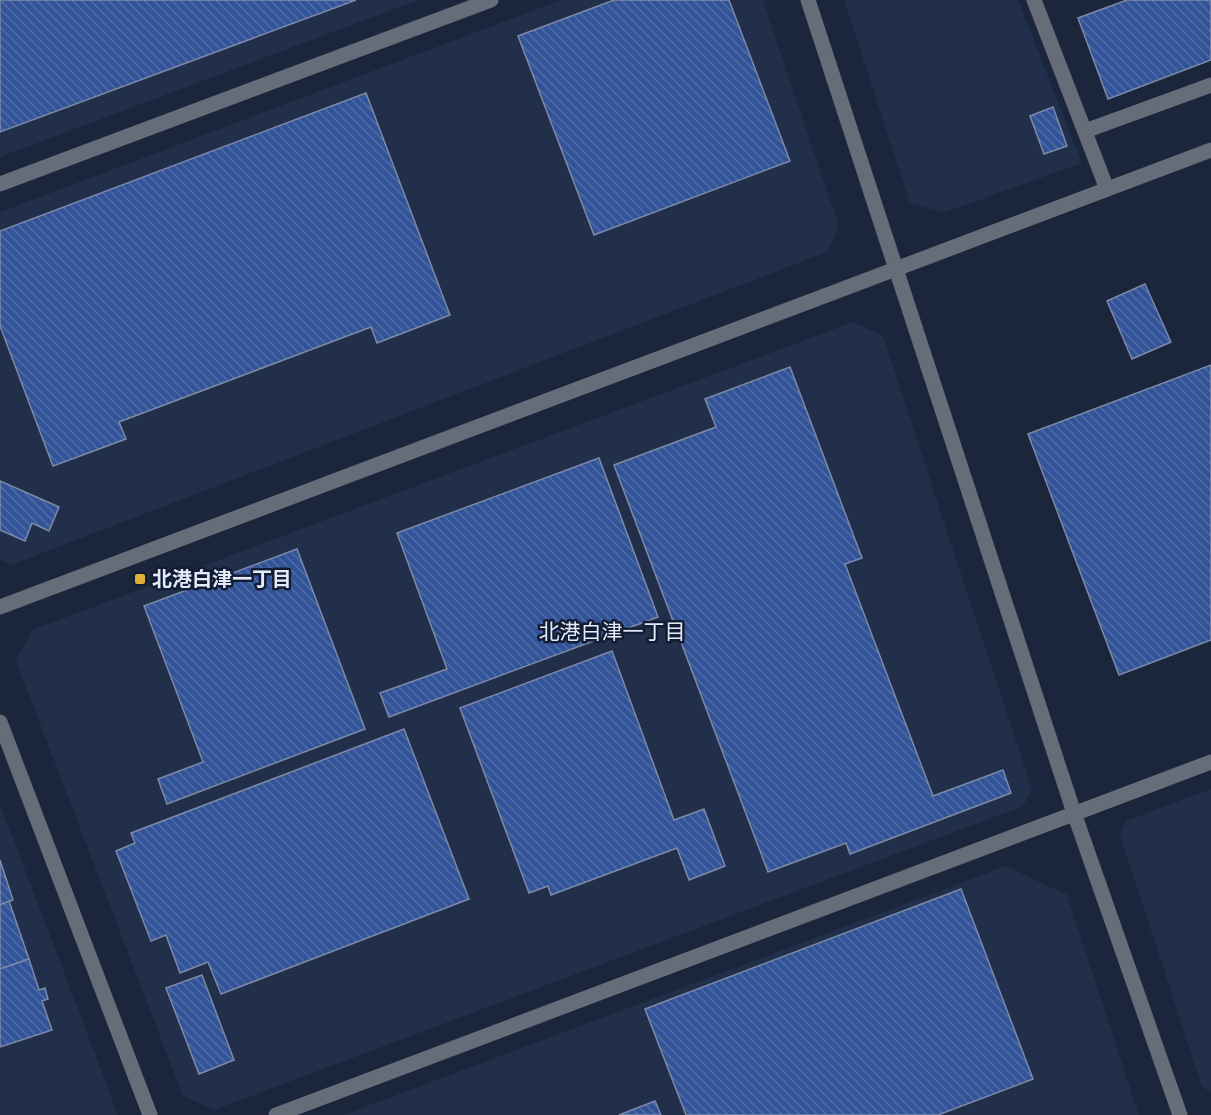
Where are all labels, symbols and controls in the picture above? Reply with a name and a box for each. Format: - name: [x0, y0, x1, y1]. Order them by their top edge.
- place label: 北港白津一丁目: [152, 566, 292, 591]
- marker: 北港白津一丁目: [133, 572, 147, 586]
- district label: 北港白津一丁目: [539, 618, 686, 644]

